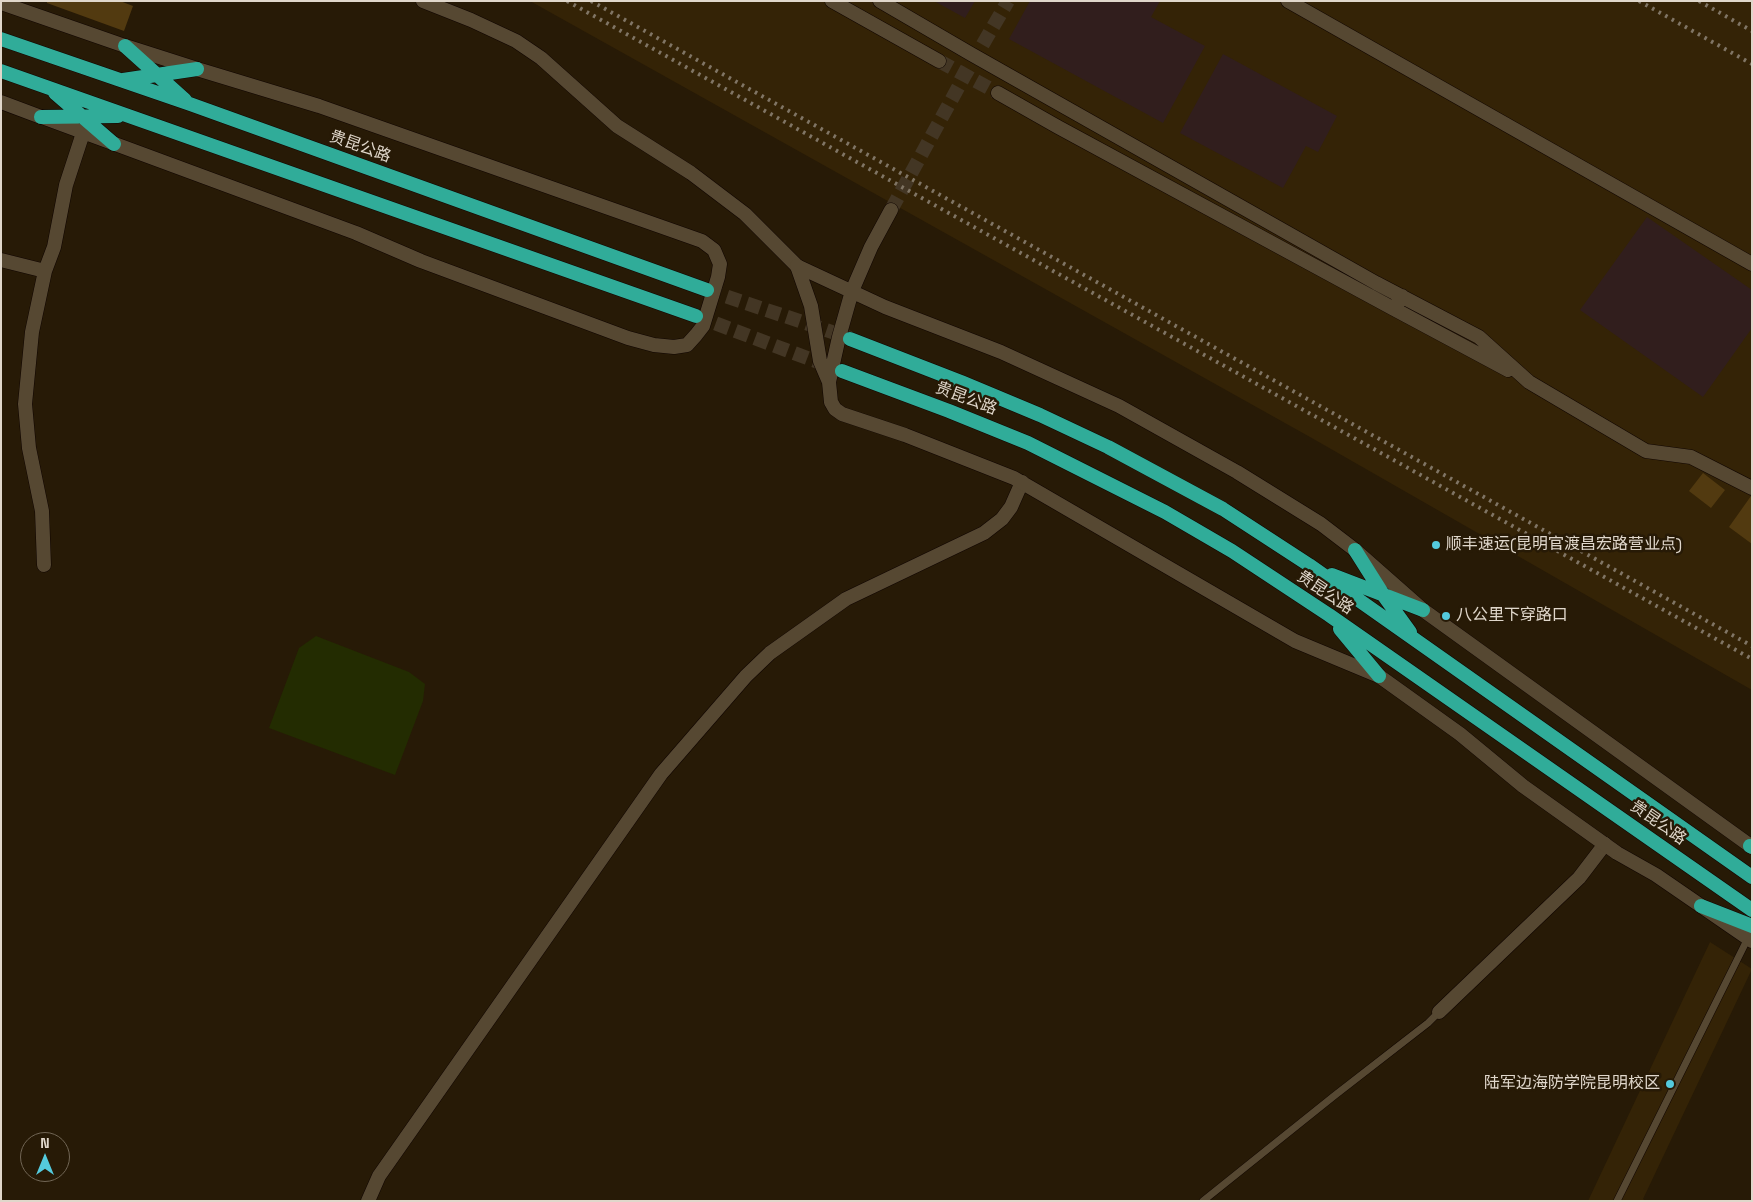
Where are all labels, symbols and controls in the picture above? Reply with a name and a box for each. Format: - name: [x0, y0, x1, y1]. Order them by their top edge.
- street label: 贵昆公路: [327, 127, 393, 167]
- street label: 贵昆公路: [933, 379, 999, 419]
- place label: 顺丰速运(昆明官渡昌宏路营业点): [1446, 535, 1682, 555]
- marker: 顺丰速运(昆明官渡昌宏路营业点): [1430, 539, 1442, 551]
- street label: 贵昆公路: [1293, 567, 1357, 619]
- place label: 八公里下穿路口: [1456, 606, 1568, 626]
- marker: 八公里下穿路口: [1440, 610, 1452, 622]
- street label: 贵昆公路: [1626, 797, 1690, 849]
- place label: 陆军边海防学院昆明校区: [1484, 1074, 1660, 1094]
- marker: 陆军边海防学院昆明校区: [1664, 1078, 1676, 1090]
- north arrow: [20, 1132, 70, 1182]
- text: N: [40, 1134, 50, 1152]

